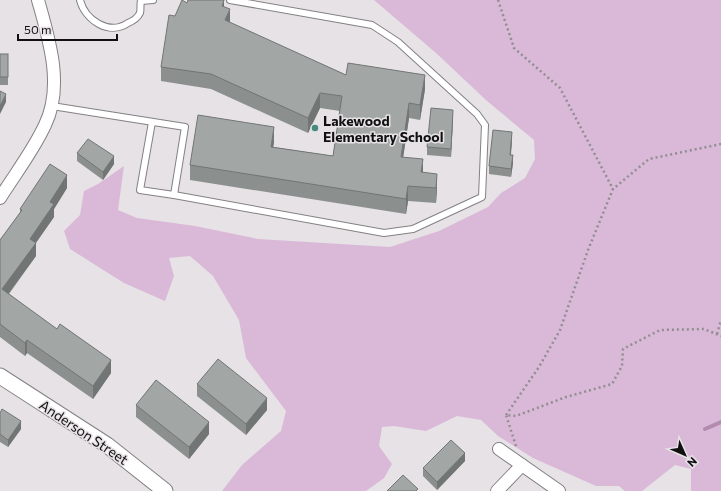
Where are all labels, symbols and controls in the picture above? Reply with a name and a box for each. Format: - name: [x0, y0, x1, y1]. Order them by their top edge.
- scale bar: [18, 16, 117, 42]
- text: 50 m: [24, 22, 52, 36]
- place label: Lakewood Elementary School: [323, 112, 443, 145]
- marker: Lakewood Elementary School: [310, 123, 320, 133]
- street label: Anderson Street: [36, 396, 132, 468]
- north arrow: [665, 435, 705, 475]
- text: N: [685, 455, 700, 470]

